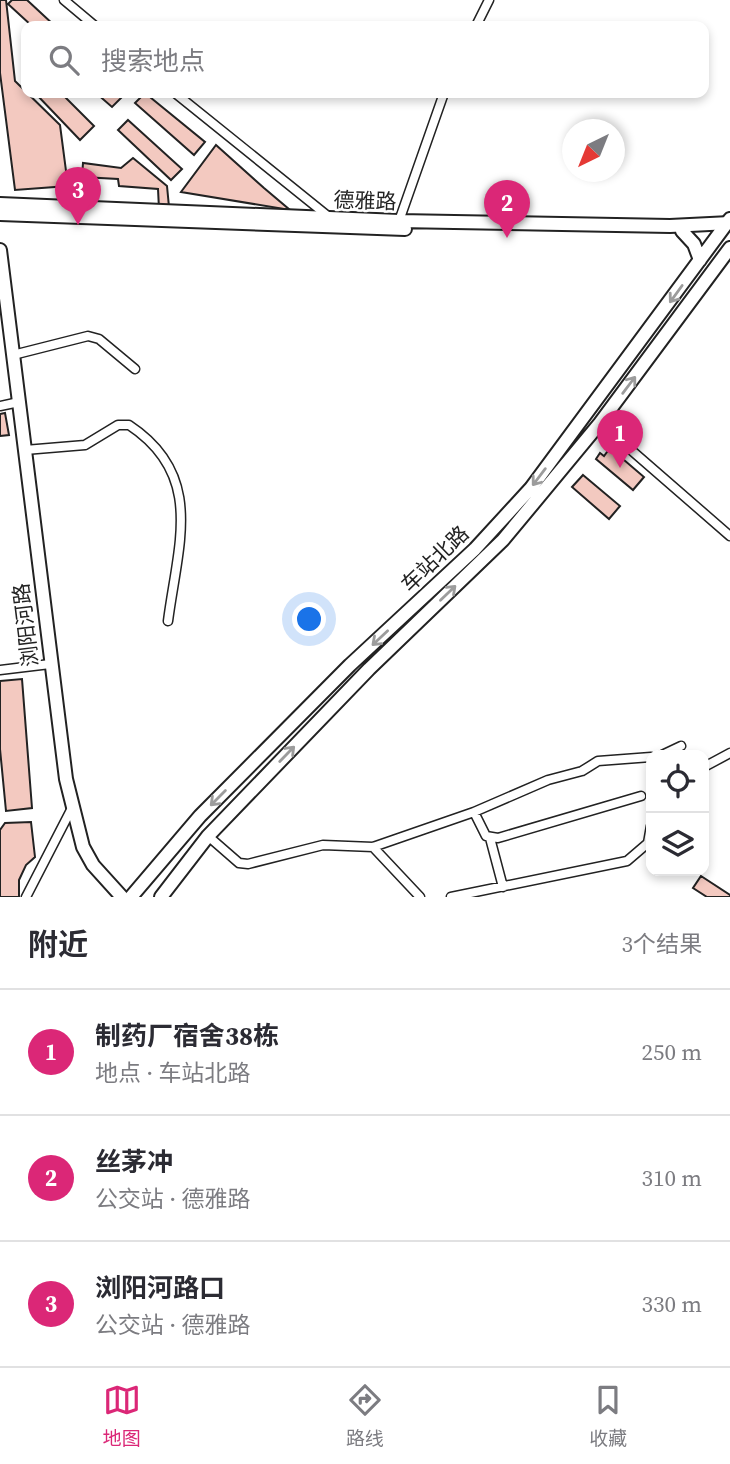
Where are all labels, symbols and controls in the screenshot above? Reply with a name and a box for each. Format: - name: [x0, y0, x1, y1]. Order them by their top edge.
- search box: [21, 21, 709, 98]
- icon: search: [45, 41, 83, 79]
- text: 搜索地点: [101, 43, 205, 79]
- north arrow: [562, 119, 625, 182]
- pin: 3: [55, 167, 101, 225]
- pin: 2: [484, 180, 530, 238]
- street label: 德雅路: [333, 185, 397, 216]
- one-way arrow: [668, 284, 683, 303]
- one-way arrow: [621, 376, 636, 395]
- pin: 1: [597, 410, 643, 468]
- one-way arrow: [532, 467, 547, 485]
- street label: 车站北路: [394, 519, 475, 598]
- street label: 浏阳河路: [6, 582, 45, 669]
- one-way arrow: [439, 585, 456, 602]
- your location: [292, 602, 326, 636]
- one-way arrow: [371, 630, 389, 646]
- one-way arrow: [279, 746, 296, 763]
- map controls: [646, 750, 709, 876]
- button: locate: [646, 750, 709, 813]
- one-way arrow: [210, 790, 227, 807]
- button: layers: [646, 813, 709, 876]
- text: 附近: [28, 924, 88, 965]
- text: 3个结果: [622, 928, 702, 960]
- text: 制药厂宿舍38栋: [95, 1018, 279, 1054]
- text: 1: [45, 1036, 57, 1068]
- text: 250 m: [641, 1036, 702, 1068]
- text: 地点 · 车站北路: [95, 1057, 251, 1089]
- text: 丝茅冲: [95, 1144, 173, 1180]
- text: 2: [45, 1162, 57, 1194]
- text: 310 m: [641, 1162, 702, 1194]
- text: 公交站 · 德雅路: [95, 1183, 251, 1215]
- text: 浏阳河路口: [95, 1270, 225, 1306]
- text: 3: [45, 1288, 57, 1320]
- text: 330 m: [641, 1288, 702, 1320]
- text: 公交站 · 德雅路: [95, 1309, 251, 1341]
- tab: 地图: [103, 1381, 141, 1451]
- tab: 路线: [346, 1381, 384, 1451]
- tab: 收藏: [589, 1381, 627, 1451]

